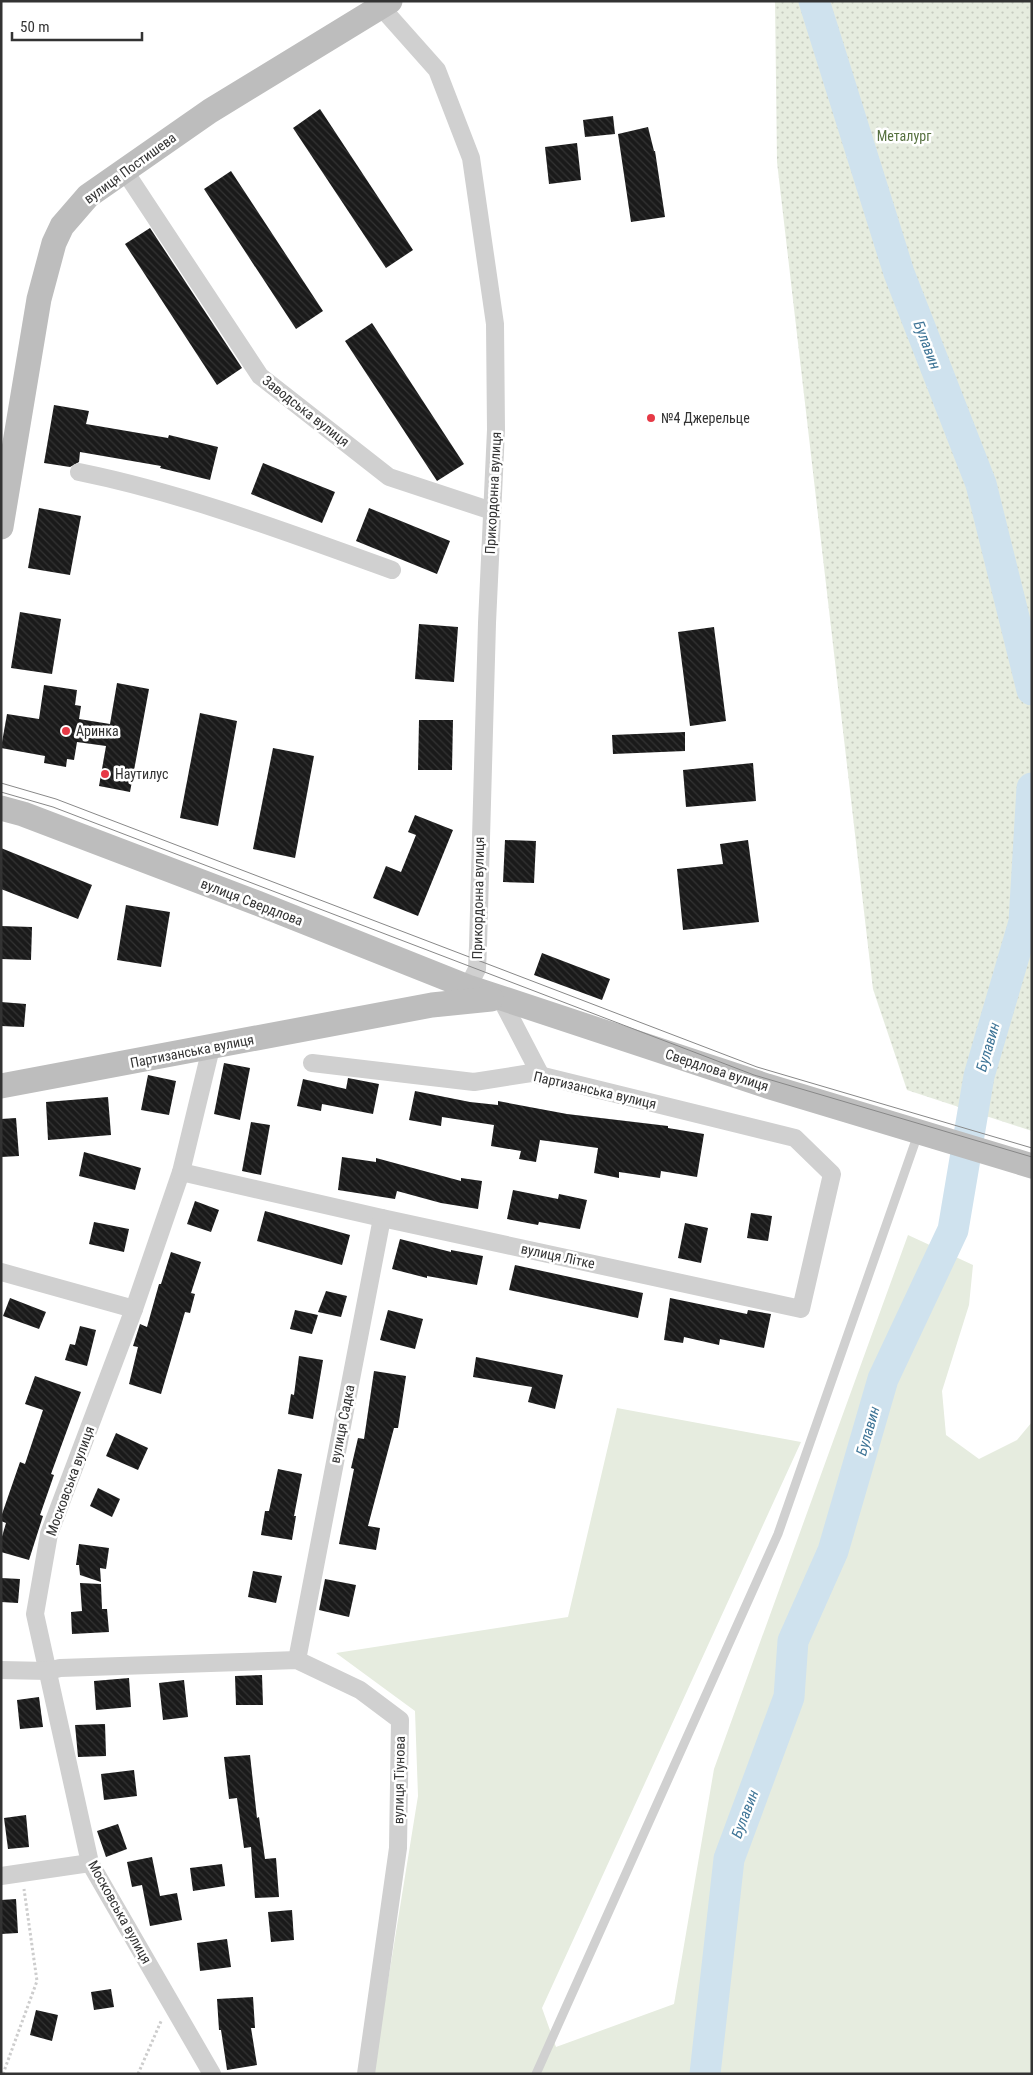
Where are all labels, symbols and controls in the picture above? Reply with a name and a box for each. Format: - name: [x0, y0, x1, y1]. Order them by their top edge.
- scale bar: [12, 10, 142, 42]
- text: 50 m: [20, 18, 50, 36]
- park label: Металург: [877, 128, 931, 144]
- street label: вулиця Постишева: [81, 129, 179, 207]
- water label: Булавин: [910, 318, 944, 372]
- street label: Заводська вулиця: [259, 372, 353, 450]
- place label: №4 Джерельце: [661, 410, 750, 426]
- marker: №4 Джерельце: [645, 412, 657, 424]
- street label: Прикордонна вулиця: [482, 431, 504, 555]
- place label: Аринка: [76, 723, 119, 739]
- marker: Аринка: [60, 725, 72, 737]
- place label: Наутилус: [115, 766, 169, 782]
- marker: Наутилус: [99, 768, 111, 780]
- street label: Прикордонна вулиця: [469, 836, 487, 960]
- street label: вулиця Свердлова: [199, 875, 305, 929]
- water label: Булавин: [972, 1020, 1004, 1074]
- street label: Партизанська вулиця: [129, 1031, 255, 1071]
- street label: Свердлова вулиця: [663, 1046, 771, 1094]
- street label: Партизанська вулиця: [532, 1068, 658, 1112]
- street label: вулиця Літке: [520, 1240, 597, 1272]
- street label: вулиця Садка: [327, 1383, 357, 1465]
- water label: Булавин: [852, 1404, 884, 1458]
- street label: Московська вулиця: [43, 1424, 97, 1538]
- street label: вулиця Тіунова: [390, 1736, 408, 1824]
- water label: Булавин: [728, 1787, 762, 1841]
- street label: Московська вулиця: [85, 1858, 155, 1966]

